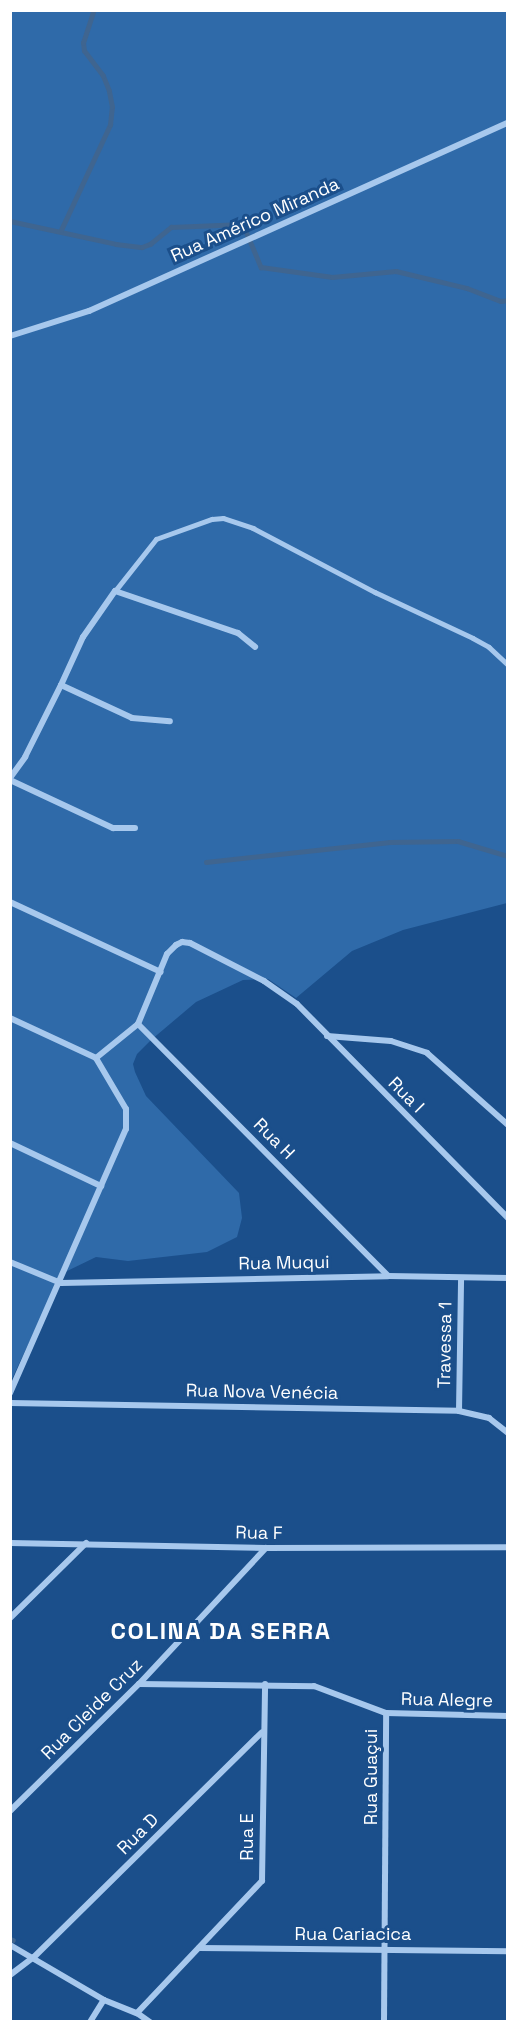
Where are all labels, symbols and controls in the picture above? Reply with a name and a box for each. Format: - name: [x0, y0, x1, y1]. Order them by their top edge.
- street label: Rua Américo Miranda: [167, 173, 343, 267]
- street label: Rua I: [384, 1073, 428, 1117]
- street label: Rua H: [249, 1114, 299, 1164]
- street label: Rua Muqui: [238, 1251, 330, 1275]
- street label: Travessa 1: [433, 1301, 457, 1389]
- street label: Rua Nova Venécia: [185, 1380, 339, 1404]
- street label: Rua F: [235, 1522, 283, 1544]
- district label: COLINA DA SERRA: [110, 1617, 332, 1645]
- street label: Rua Cleide Cruz: [37, 1654, 147, 1764]
- street label: Rua Alegre: [401, 1688, 493, 1712]
- street label: Rua Guaçui: [360, 1729, 382, 1825]
- street label: Rua D: [113, 1809, 163, 1859]
- street label: Rua E: [236, 1813, 258, 1861]
- street label: Rua Cariacica: [295, 1923, 411, 1945]

